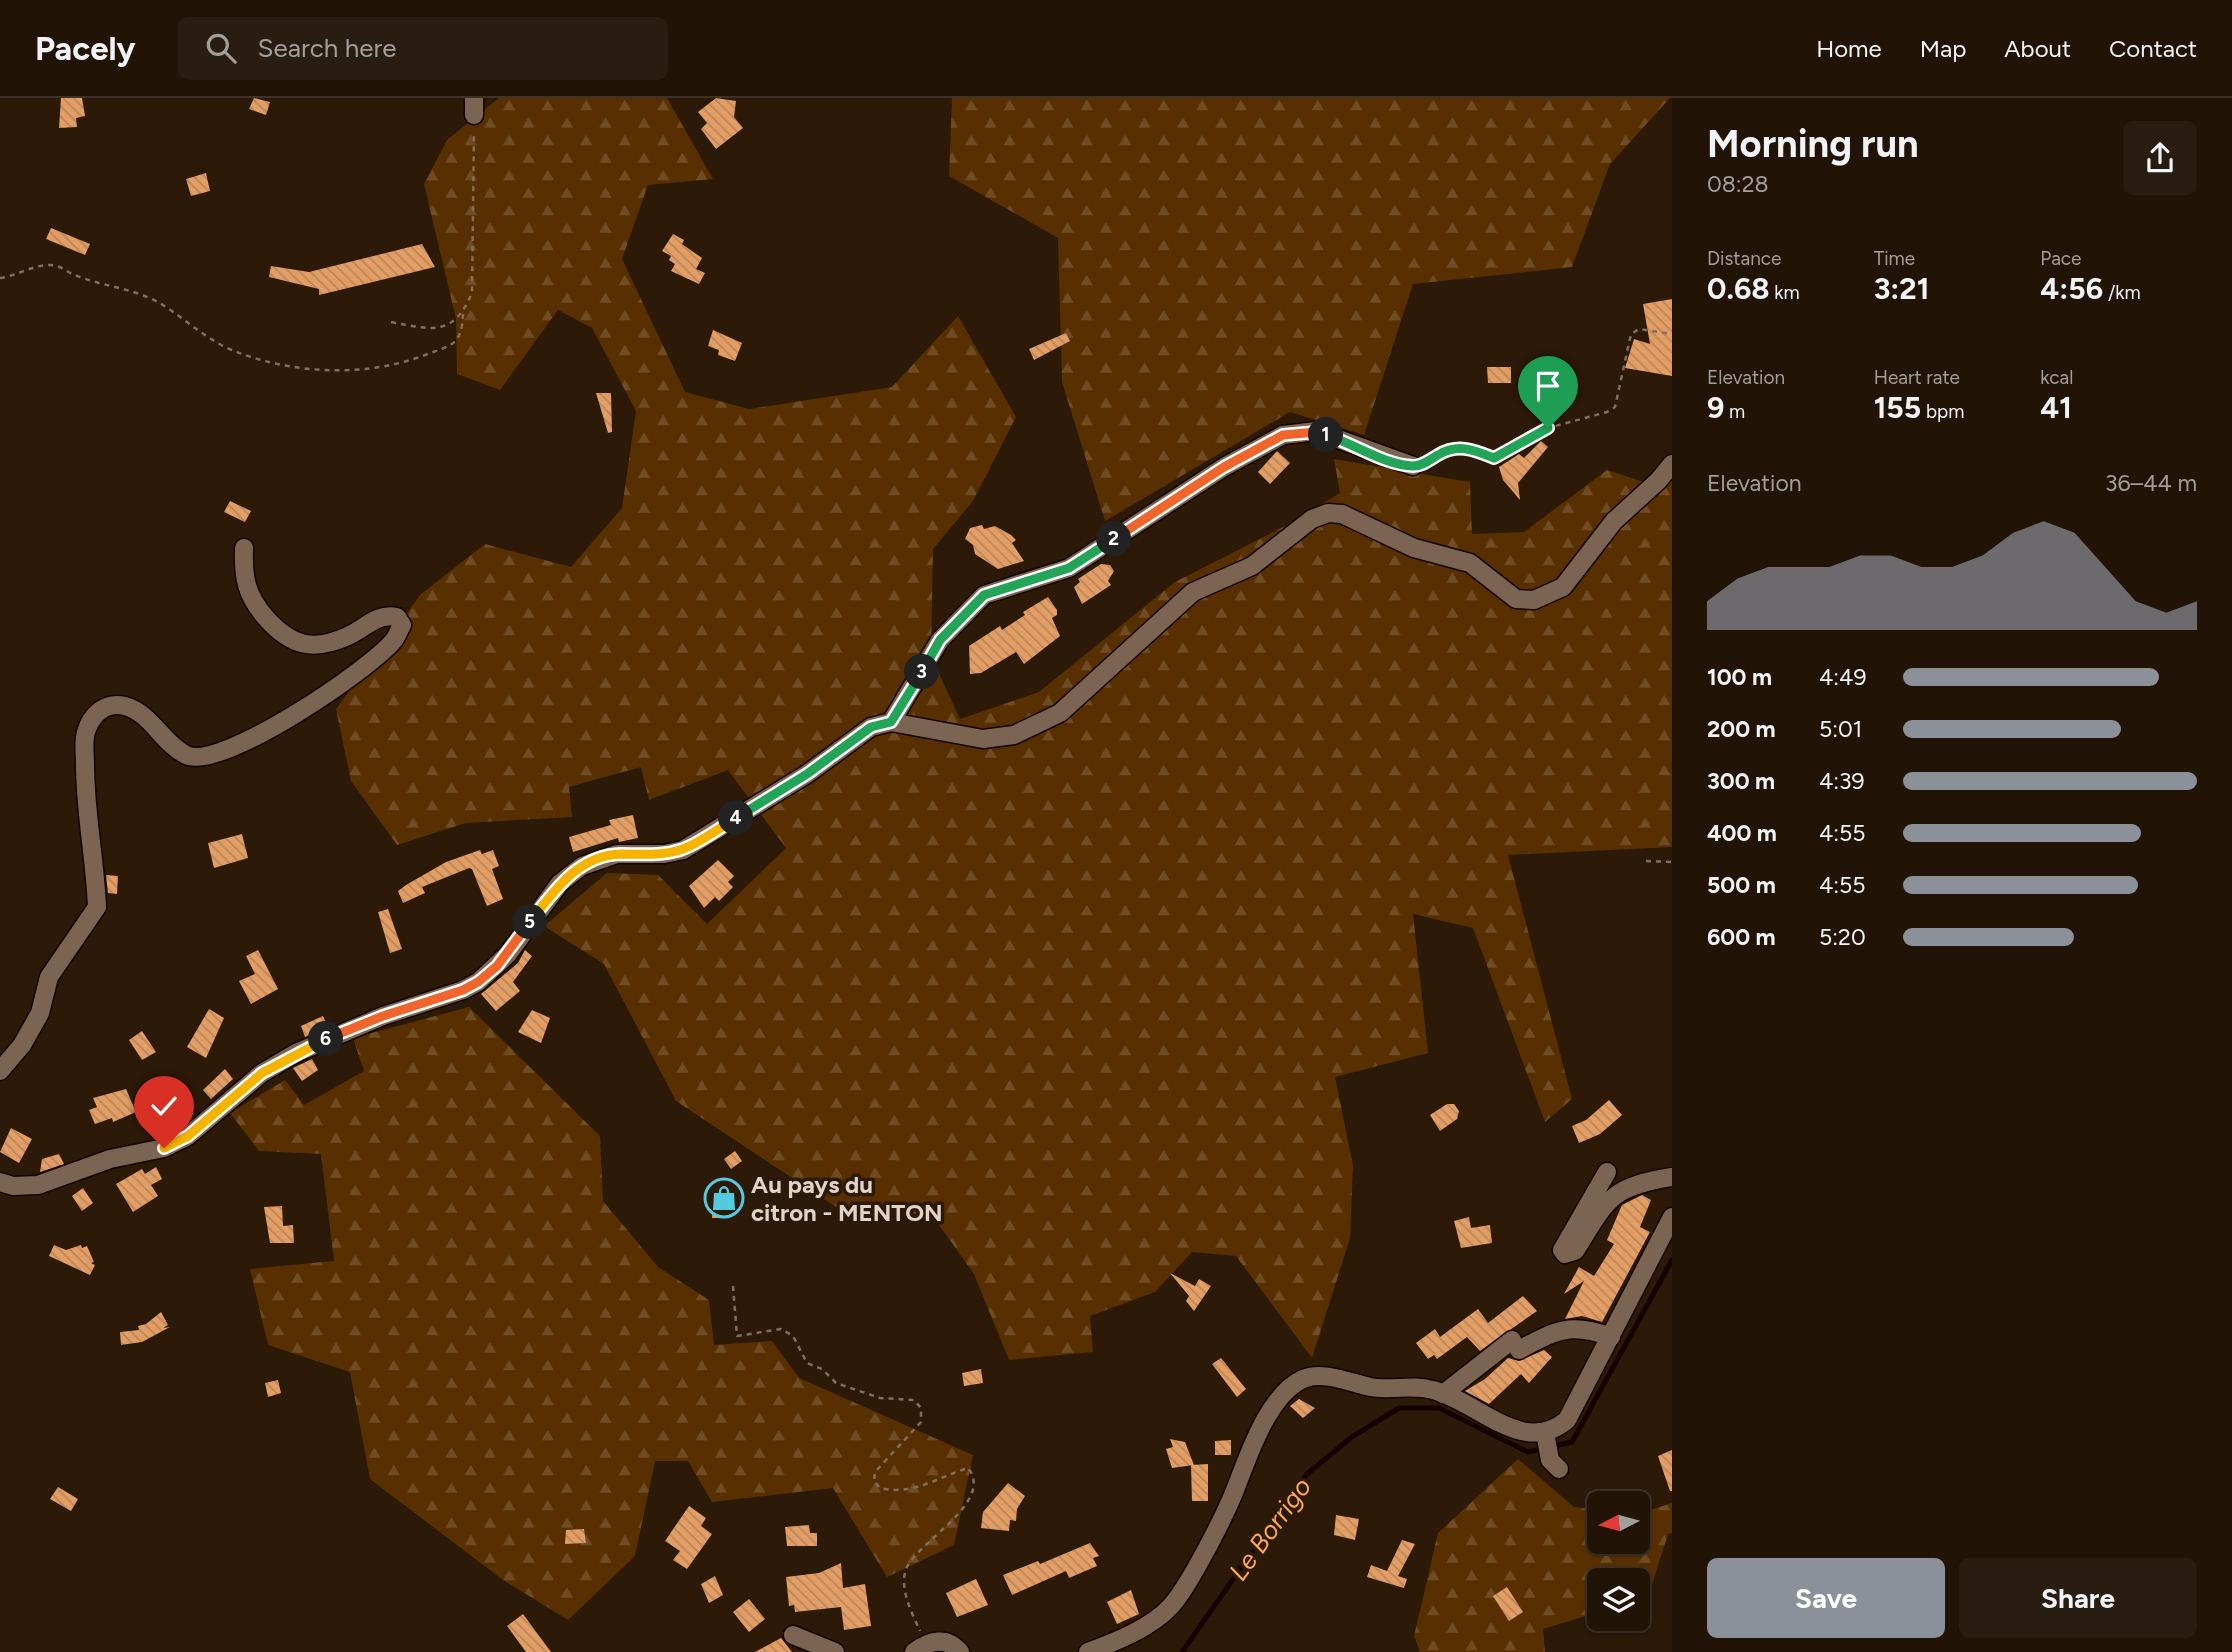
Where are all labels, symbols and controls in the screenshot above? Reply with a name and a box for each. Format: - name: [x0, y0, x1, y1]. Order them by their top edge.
- search box: [178, 17, 668, 80]
- text: Pacely: [35, 29, 136, 68]
- icon: search: [202, 29, 240, 67]
- text: Search here: [258, 32, 397, 64]
- text: Home: [1816, 34, 1882, 63]
- text: Map: [1920, 34, 1966, 63]
- text: About: [2004, 34, 2071, 63]
- text: Contact: [2109, 34, 2197, 63]
- text: Morning run: [1707, 121, 1919, 167]
- button: share: [2123, 121, 2197, 195]
- text: 08:28: [1707, 170, 1769, 198]
- text: Distance: [1707, 247, 1781, 270]
- text: Time: [1874, 247, 1915, 270]
- text: Pace: [2040, 247, 2081, 270]
- text: 0.68: [1707, 270, 1770, 307]
- text: 3:21: [1874, 270, 1929, 307]
- text: 4:56: [2040, 270, 2103, 307]
- text: km: [1770, 281, 1800, 304]
- text: /km: [2103, 281, 2141, 304]
- pin: [1518, 356, 1578, 428]
- text: Elevation: [1707, 366, 1785, 389]
- text: Heart rate: [1874, 366, 1960, 389]
- text: kcal: [2040, 366, 2074, 389]
- icon: arrive: [1529, 367, 1567, 405]
- text: 9: [1707, 389, 1724, 426]
- text: 155: [1874, 389, 1921, 426]
- text: 41: [2040, 389, 2072, 426]
- text: m: [1724, 400, 1745, 423]
- text: bpm: [1921, 400, 1964, 423]
- pin: 1: [1308, 418, 1344, 452]
- text: 1: [1321, 423, 1330, 446]
- text: Elevation: [1707, 469, 1802, 497]
- text: 36–44 m: [2105, 469, 2197, 497]
- pin: 2: [1096, 522, 1132, 556]
- text: 2: [1108, 527, 1119, 550]
- pin: 3: [904, 654, 940, 690]
- text: 3: [916, 660, 927, 683]
- text: 100 m: [1707, 663, 1772, 691]
- text: 4:49: [1819, 663, 1866, 691]
- text: 200 m: [1707, 715, 1776, 743]
- text: 5:01: [1819, 715, 1862, 743]
- text: 300 m: [1707, 767, 1775, 795]
- text: 4:39: [1819, 767, 1865, 795]
- pin: 4: [718, 800, 754, 836]
- text: 4: [729, 806, 742, 829]
- text: 400 m: [1707, 819, 1777, 847]
- text: 4:55: [1819, 819, 1866, 847]
- text: 500 m: [1707, 871, 1776, 899]
- text: 4:55: [1819, 871, 1866, 899]
- pin: 5: [512, 904, 548, 940]
- text: 5: [524, 910, 535, 933]
- text: 600 m: [1707, 923, 1776, 951]
- text: 5:20: [1819, 923, 1866, 951]
- pin: 6: [308, 1021, 344, 1056]
- text: 6: [320, 1027, 331, 1050]
- pin: [134, 1076, 194, 1148]
- icon: check: [145, 1087, 183, 1125]
- place label: Au pays du citron - MENTON: [751, 1170, 943, 1227]
- shop icon: Au pays du citron - MENTON: [703, 1177, 745, 1219]
- water label: Le Borrigo: [1222, 1471, 1318, 1587]
- north arrow: [1587, 1491, 1650, 1554]
- map controls: [1587, 1491, 1650, 1631]
- button: Save: [1707, 1558, 1945, 1638]
- button: Share: [1959, 1558, 2197, 1638]
- button: layers: [1587, 1568, 1650, 1631]

